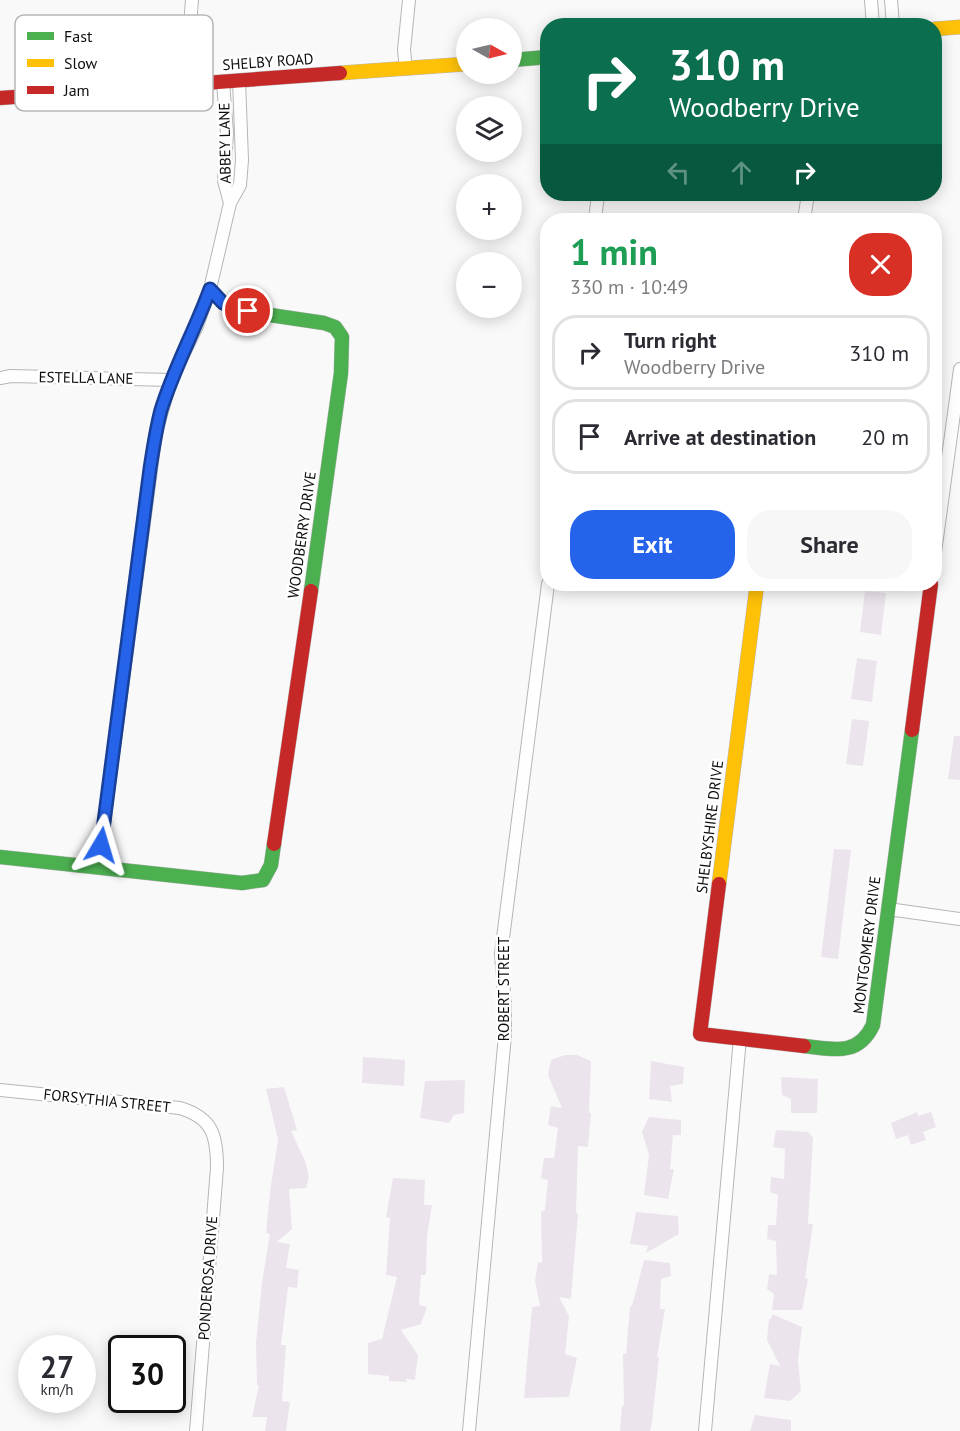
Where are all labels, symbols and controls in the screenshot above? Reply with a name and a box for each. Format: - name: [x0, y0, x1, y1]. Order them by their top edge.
- legend: [15, 15, 213, 111]
- north arrow: [456, 18, 522, 84]
- map controls: [456, 18, 522, 318]
- text: Fast: [64, 26, 93, 46]
- text: 310 m: [669, 37, 785, 92]
- icon: right: [570, 42, 648, 120]
- street label: SHELBY ROAD: [222, 49, 314, 74]
- text: Slow: [64, 53, 98, 73]
- text: Jam: [63, 80, 90, 100]
- text: Woodberry Drive: [669, 90, 860, 124]
- button: layers: [456, 96, 522, 162]
- street label: ABBEY LANE: [214, 102, 235, 184]
- icon: left: [662, 156, 695, 189]
- icon: ahead: [725, 156, 758, 189]
- icon: right: [788, 156, 821, 189]
- button: +: [456, 174, 522, 240]
- text: 1 min: [570, 228, 658, 275]
- button: close: [849, 233, 912, 296]
- button: −: [456, 252, 522, 318]
- text: 330 m · 10:49: [570, 274, 688, 300]
- pin: [222, 285, 273, 336]
- icon: arrive: [231, 294, 264, 327]
- text: Turn right: [624, 326, 716, 354]
- icon: right: [573, 336, 606, 369]
- text: 310 m: [849, 339, 909, 367]
- text: Woodberry Drive: [624, 354, 765, 380]
- street label: ESTELLA LANE: [38, 367, 134, 388]
- icon: arrive: [573, 420, 606, 453]
- text: Arrive at destination: [624, 423, 816, 451]
- text: 20 m: [861, 423, 909, 451]
- street label: WOODBERRY DRIVE: [283, 470, 320, 600]
- button: Exit: [570, 510, 735, 579]
- button: Share: [747, 510, 912, 579]
- street label: SHELBYSHIRE DRIVE: [692, 759, 727, 895]
- position arrow: [69, 813, 133, 877]
- street label: MONTGOMERY DRIVE: [849, 875, 884, 1015]
- street label: ROBERT STREET: [494, 936, 513, 1041]
- street label: FORSYTHIA STREET: [43, 1084, 172, 1117]
- street label: PONDEROSA DRIVE: [194, 1215, 221, 1341]
- speed limit sign: 30: [108, 1335, 186, 1413]
- text: 27: [40, 1347, 74, 1386]
- text: km/h: [41, 1380, 73, 1399]

